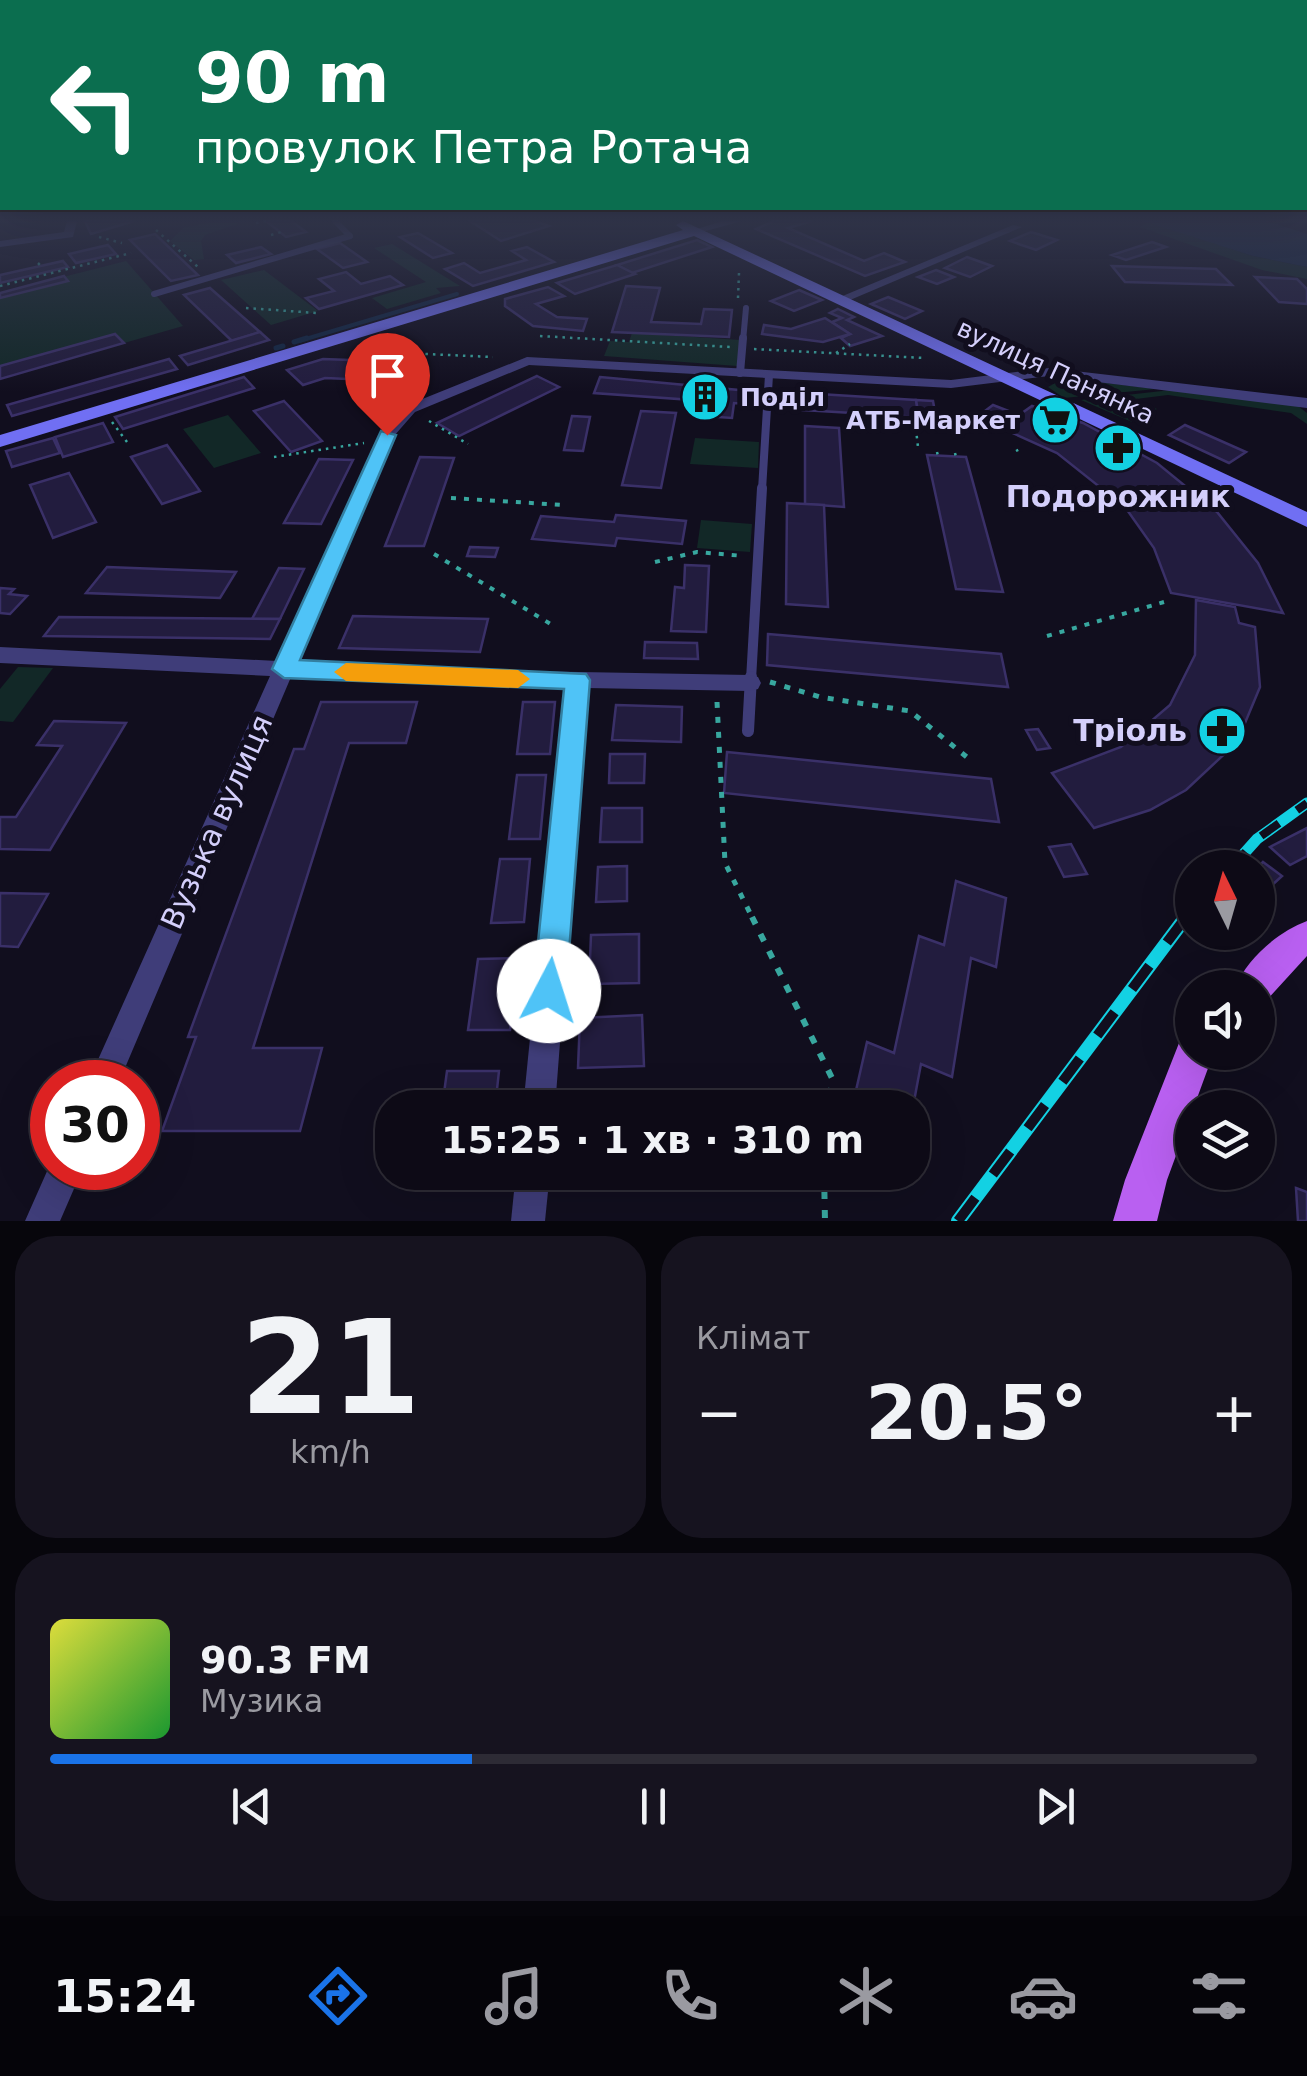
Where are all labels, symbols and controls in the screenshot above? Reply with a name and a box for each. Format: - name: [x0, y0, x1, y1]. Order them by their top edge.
- text: 90 m: [195, 37, 390, 119]
- icon: left: [30, 40, 160, 170]
- text: провулок Петра Ротача: [195, 121, 752, 174]
- street label: вулиця Панянка: [953, 313, 1159, 430]
- pin: [345, 333, 430, 436]
- icon: arrive: [360, 348, 415, 403]
- building icon: Поділ: [679, 371, 731, 423]
- place label: Поділ: [740, 383, 825, 412]
- supermarket icon: АТБ-Маркет: [1029, 394, 1081, 446]
- place label: АТБ-Маркет: [846, 406, 1021, 435]
- pharmacy icon: Подорожник: [1092, 422, 1144, 474]
- place label: Подорожник: [1006, 479, 1230, 514]
- pharmacy icon: Тріоль: [1196, 705, 1248, 757]
- street label: Вузька вулиця: [154, 709, 279, 934]
- place label: Тріоль: [1073, 713, 1187, 748]
- north arrow: [1175, 850, 1275, 950]
- map controls: [1175, 850, 1275, 1190]
- position arrow: [497, 939, 601, 1043]
- button: sound: [1175, 970, 1275, 1070]
- speed limit sign: 30: [30, 1060, 160, 1190]
- button: layers: [1175, 1090, 1275, 1190]
- text: 15:25 · 1 хв · 310 m: [441, 1118, 864, 1162]
- text: 21: [240, 1292, 421, 1444]
- text: Клімат: [696, 1319, 810, 1357]
- text: 20.5°: [865, 1369, 1088, 1457]
- text: −: [696, 1381, 742, 1445]
- text: +: [1211, 1381, 1257, 1445]
- text: km/h: [290, 1433, 371, 1471]
- text: 90.3 FM: [200, 1638, 371, 1682]
- text: Музика: [200, 1682, 323, 1720]
- icon: previous: [224, 1779, 279, 1834]
- icon: pause: [626, 1779, 681, 1834]
- icon: next: [1028, 1779, 1083, 1834]
- icon: directions: [303, 1961, 373, 2031]
- icon: music: [479, 1961, 549, 2031]
- icon: phone: [655, 1961, 725, 2031]
- icon: climate: [831, 1961, 901, 2031]
- icon: car: [1008, 1961, 1078, 2031]
- icon: filters: [1184, 1961, 1254, 2031]
- text: 15:24: [53, 1970, 196, 2023]

